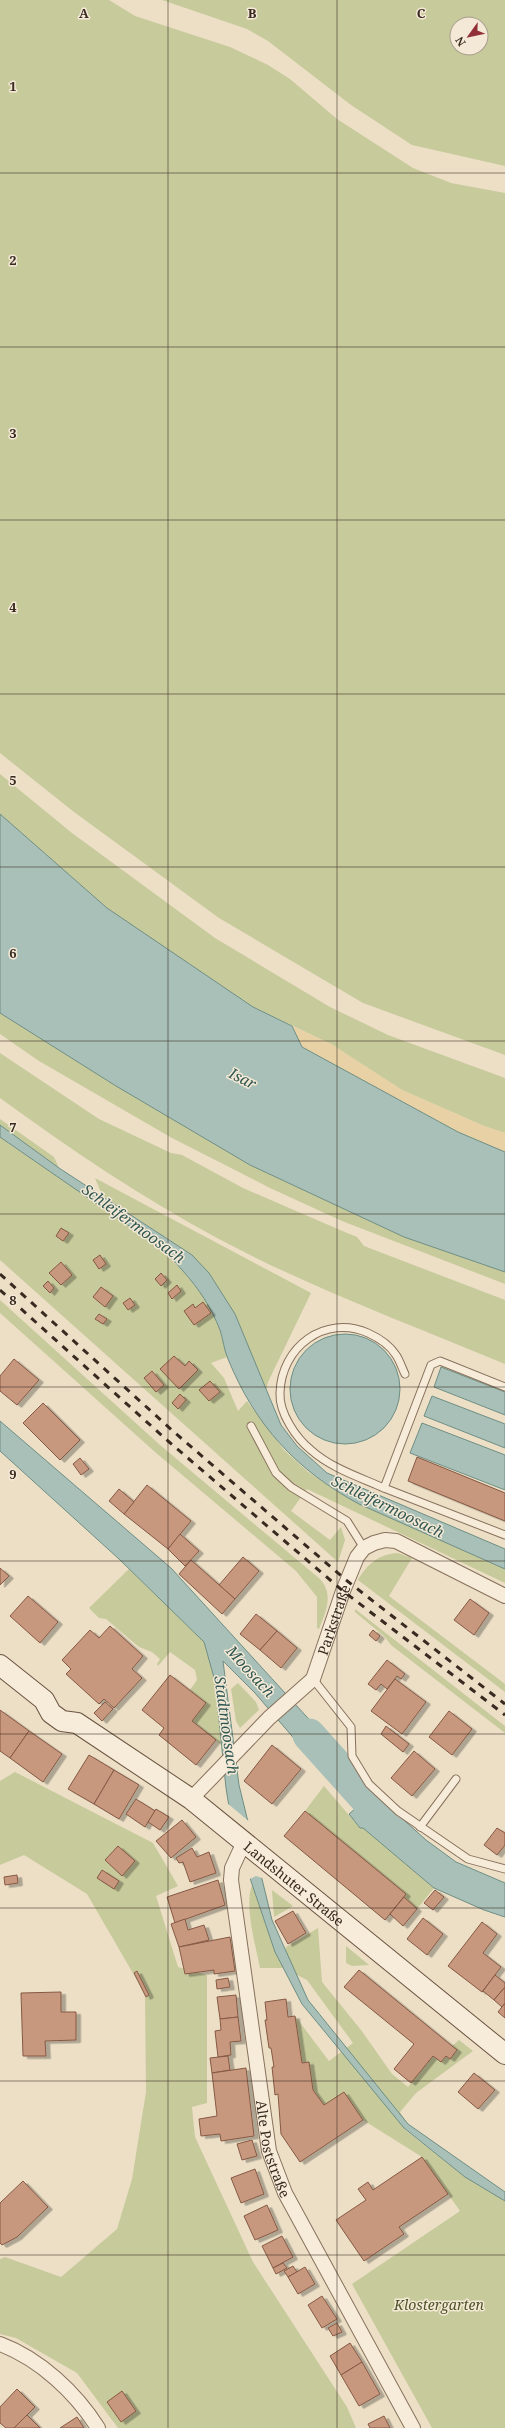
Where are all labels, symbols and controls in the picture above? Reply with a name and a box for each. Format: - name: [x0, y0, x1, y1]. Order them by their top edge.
- text: A: [79, 4, 89, 22]
- text: B: [248, 4, 257, 22]
- text: C: [417, 4, 426, 22]
- north arrow: [449, 16, 489, 56]
- text: N: [451, 34, 469, 49]
- text: 1: [9, 77, 17, 95]
- text: 2: [9, 251, 17, 269]
- text: 3: [9, 424, 17, 442]
- text: 4: [9, 598, 17, 616]
- text: 5: [9, 771, 17, 789]
- text: 6: [9, 944, 17, 962]
- water label: Isar: [225, 1062, 261, 1094]
- text: 7: [9, 1118, 17, 1136]
- water label: Schleifermoosach: [78, 1179, 190, 1267]
- text: 8: [9, 1291, 17, 1309]
- text: 9: [9, 1465, 17, 1483]
- water label: Schleifermoosach: [328, 1470, 448, 1542]
- street label: Parkstraße: [312, 1581, 354, 1657]
- water label: Moosach: [222, 1640, 280, 1701]
- water label: Stadtmoosach: [210, 1675, 244, 1776]
- street label: Landshuter Straße: [240, 1836, 349, 1930]
- street label: Alte Poststraße: [252, 2099, 295, 2201]
- park label: Klostergarten: [393, 2295, 485, 2314]

